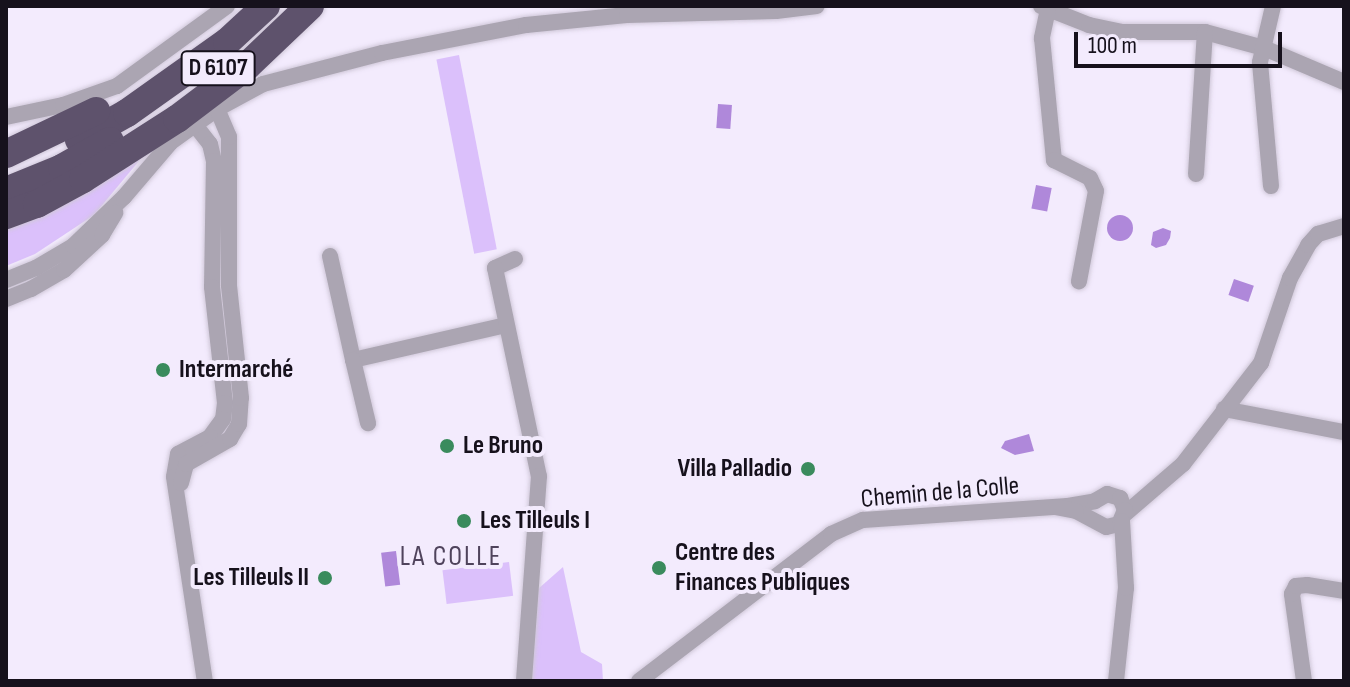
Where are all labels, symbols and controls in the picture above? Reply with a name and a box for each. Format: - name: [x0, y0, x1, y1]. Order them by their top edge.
- scale bar: [1078, 16, 1286, 66]
- text: 100 m: [1088, 31, 1137, 60]
- road number: D 6107: [180, 48, 256, 88]
- place label: Intermarché: [179, 354, 293, 386]
- marker: Intermarché: [154, 361, 172, 379]
- place label: Le Bruno: [463, 430, 543, 462]
- marker: Le Bruno: [438, 437, 456, 455]
- place label: Villa Palladio: [677, 453, 792, 485]
- marker: Villa Palladio: [799, 460, 817, 478]
- street label: Chemin de la Colle: [860, 471, 1020, 515]
- place label: Les Tilleuls I: [480, 505, 590, 537]
- marker: Les Tilleuls I: [455, 512, 473, 530]
- place label: Centre des Finances Publiques: [675, 537, 850, 598]
- district label: LA COLLE: [400, 540, 502, 574]
- marker: Centre des Finances Publiques: [650, 559, 668, 577]
- place label: Les Tilleuls II: [193, 562, 309, 594]
- marker: Les Tilleuls II: [316, 569, 334, 587]

